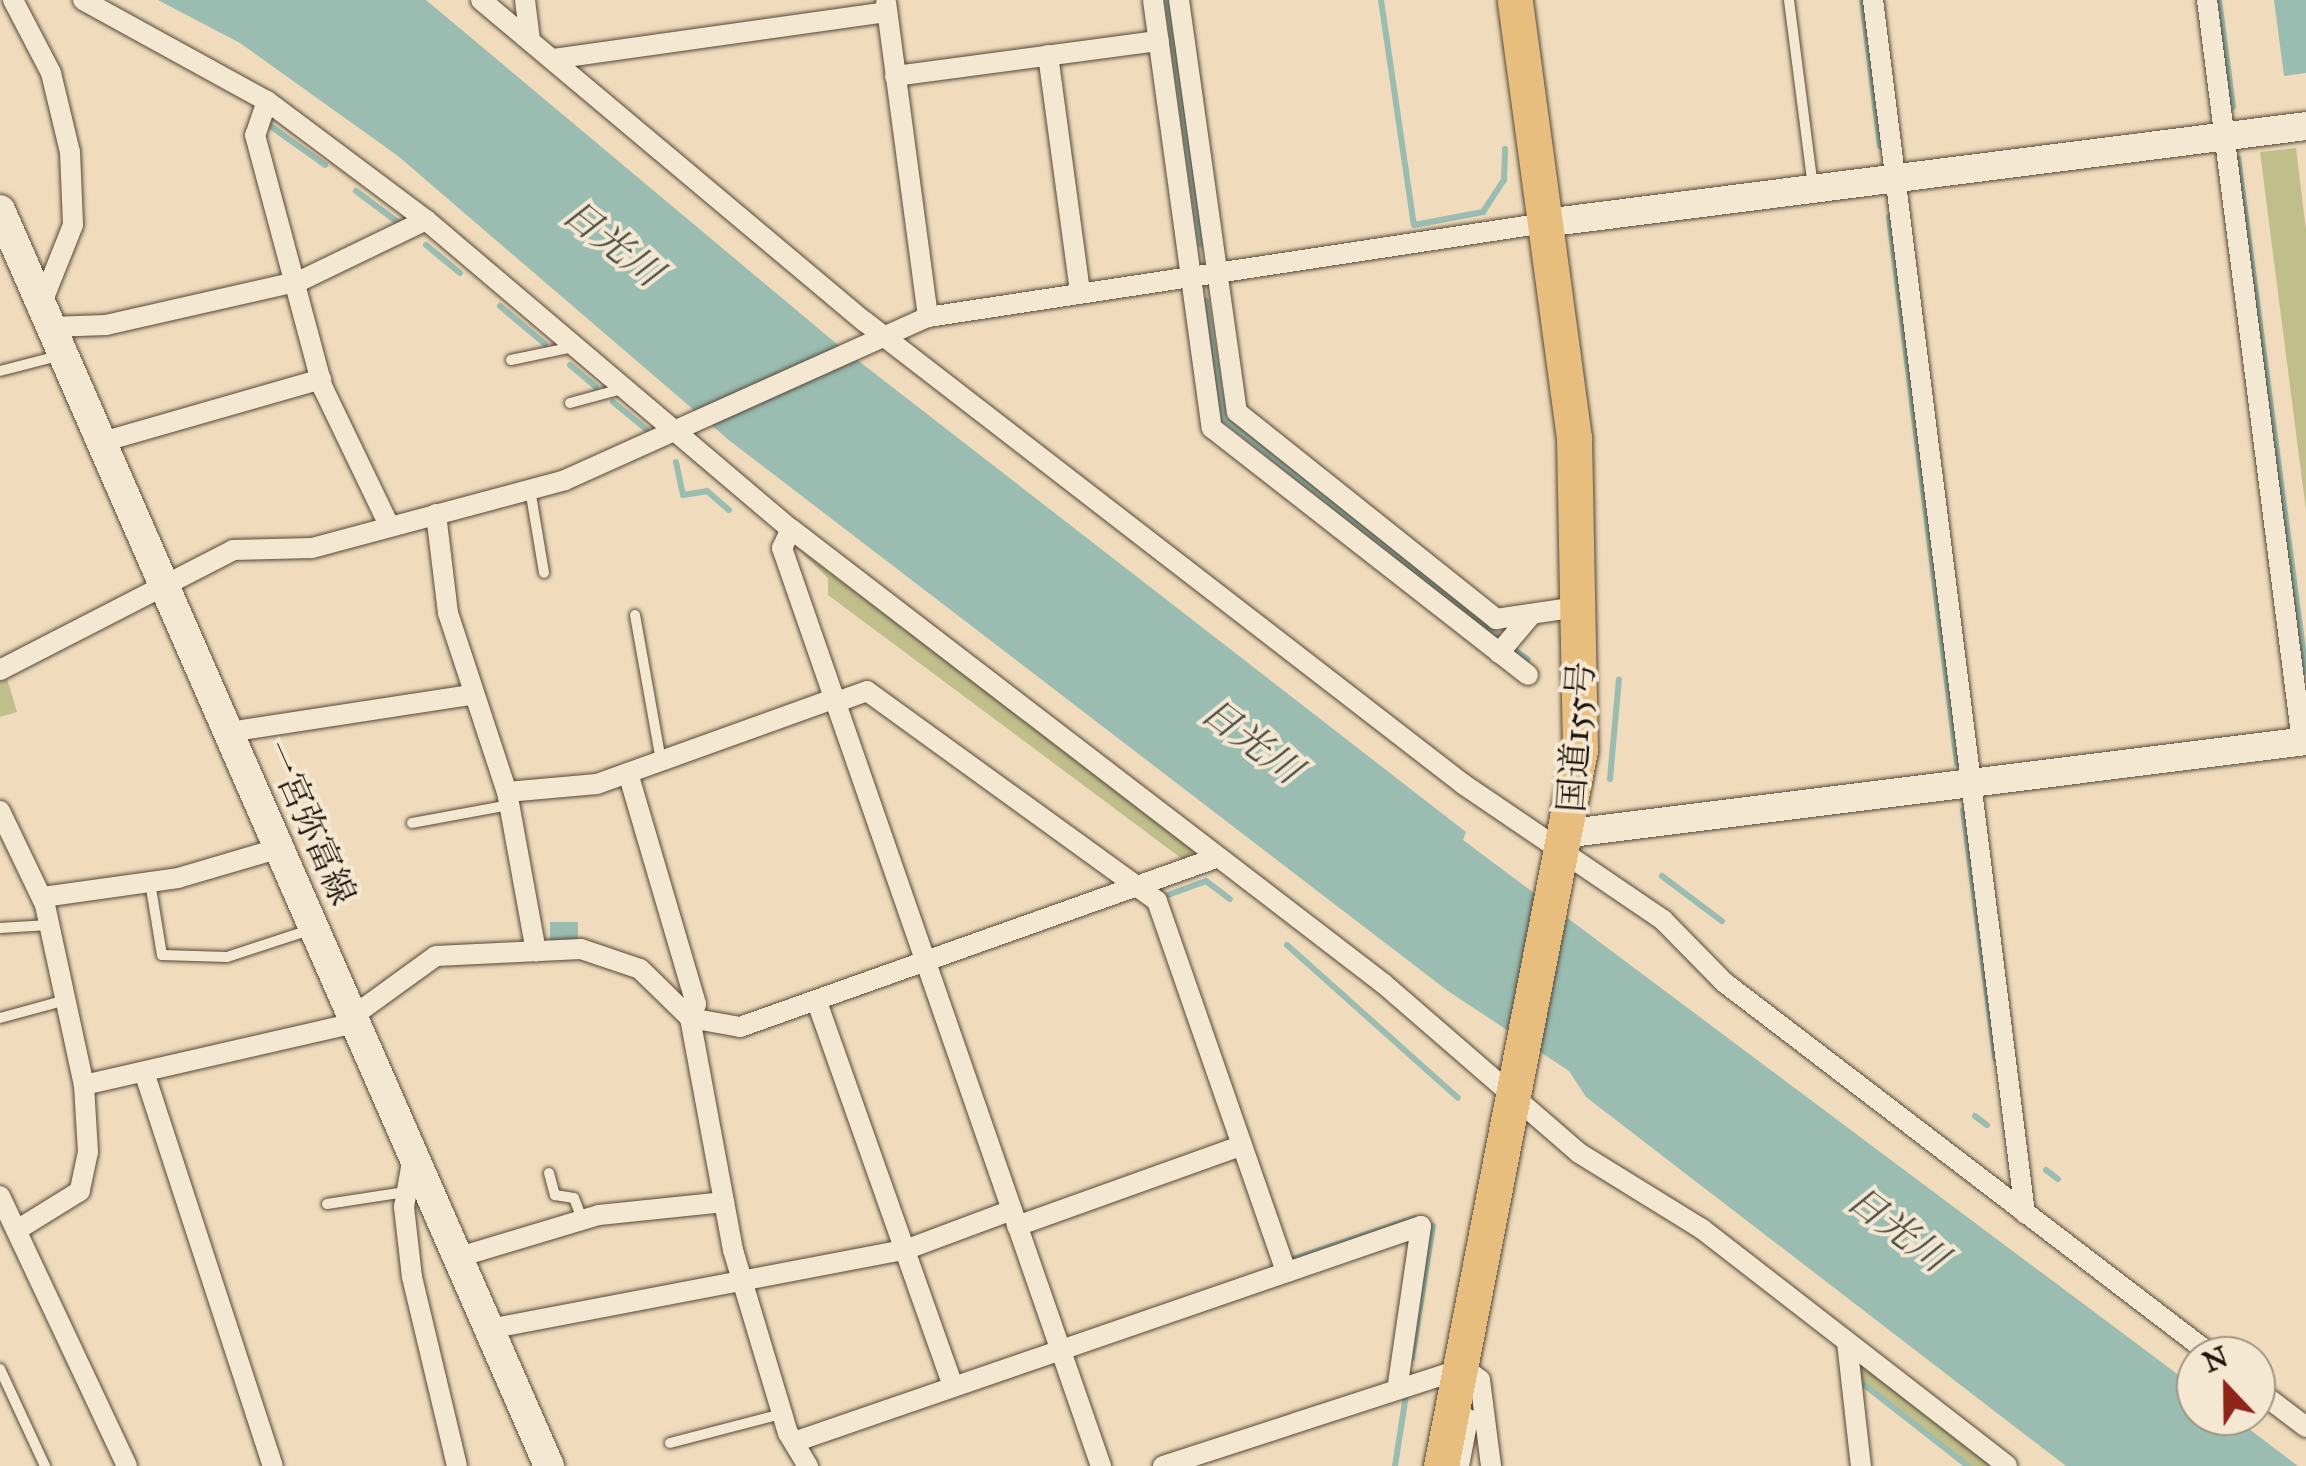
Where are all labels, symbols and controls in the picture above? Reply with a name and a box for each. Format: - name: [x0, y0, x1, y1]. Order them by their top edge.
- water label: 日光川: [553, 190, 671, 296]
- street label: 国道155号: [1551, 660, 1603, 814]
- water label: 日光川: [1192, 688, 1310, 794]
- street label: 一宮弥富線: [254, 735, 364, 911]
- water label: 日光川: [1838, 1176, 1956, 1282]
- north arrow: [2176, 1336, 2276, 1436]
- text: N: [2198, 1339, 2233, 1380]

